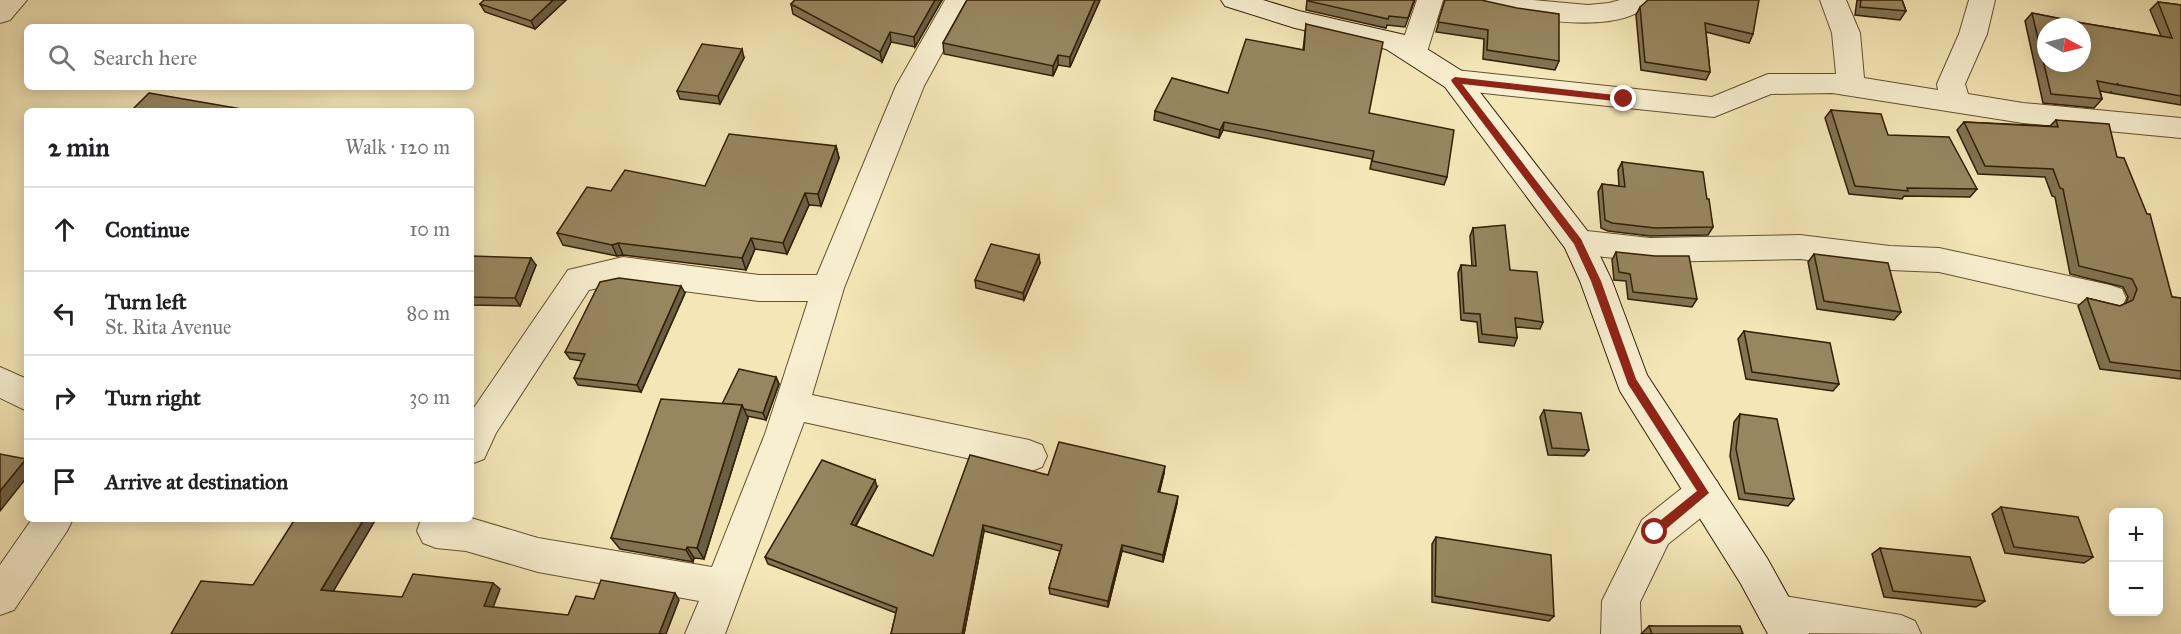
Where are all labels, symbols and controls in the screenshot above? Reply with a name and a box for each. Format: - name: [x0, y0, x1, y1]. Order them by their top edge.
- north arrow: [2037, 18, 2091, 72]
- search box: [24, 24, 474, 90]
- icon: search: [45, 41, 78, 74]
- text: Search here: [93, 44, 197, 71]
- route end: [1610, 85, 1636, 111]
- text: 2 min: [48, 131, 109, 163]
- text: Walk · 120 m: [345, 135, 450, 159]
- icon: ahead: [48, 213, 81, 246]
- text: Continue: [105, 216, 190, 243]
- text: 10 m: [409, 217, 450, 241]
- text: Turn left: [105, 288, 187, 315]
- icon: left: [48, 297, 81, 330]
- text: 80 m: [407, 301, 450, 325]
- text: St. Rita Avenue: [105, 315, 231, 339]
- icon: right: [48, 381, 81, 414]
- text: Turn right: [105, 384, 201, 411]
- text: 30 m: [409, 385, 450, 409]
- icon: arrive: [48, 465, 81, 498]
- text: Arrive at destination: [105, 468, 288, 495]
- map controls: [2109, 508, 2163, 616]
- button: +: [2109, 508, 2163, 562]
- route start: [1641, 518, 1667, 544]
- button: −: [2109, 562, 2163, 616]

